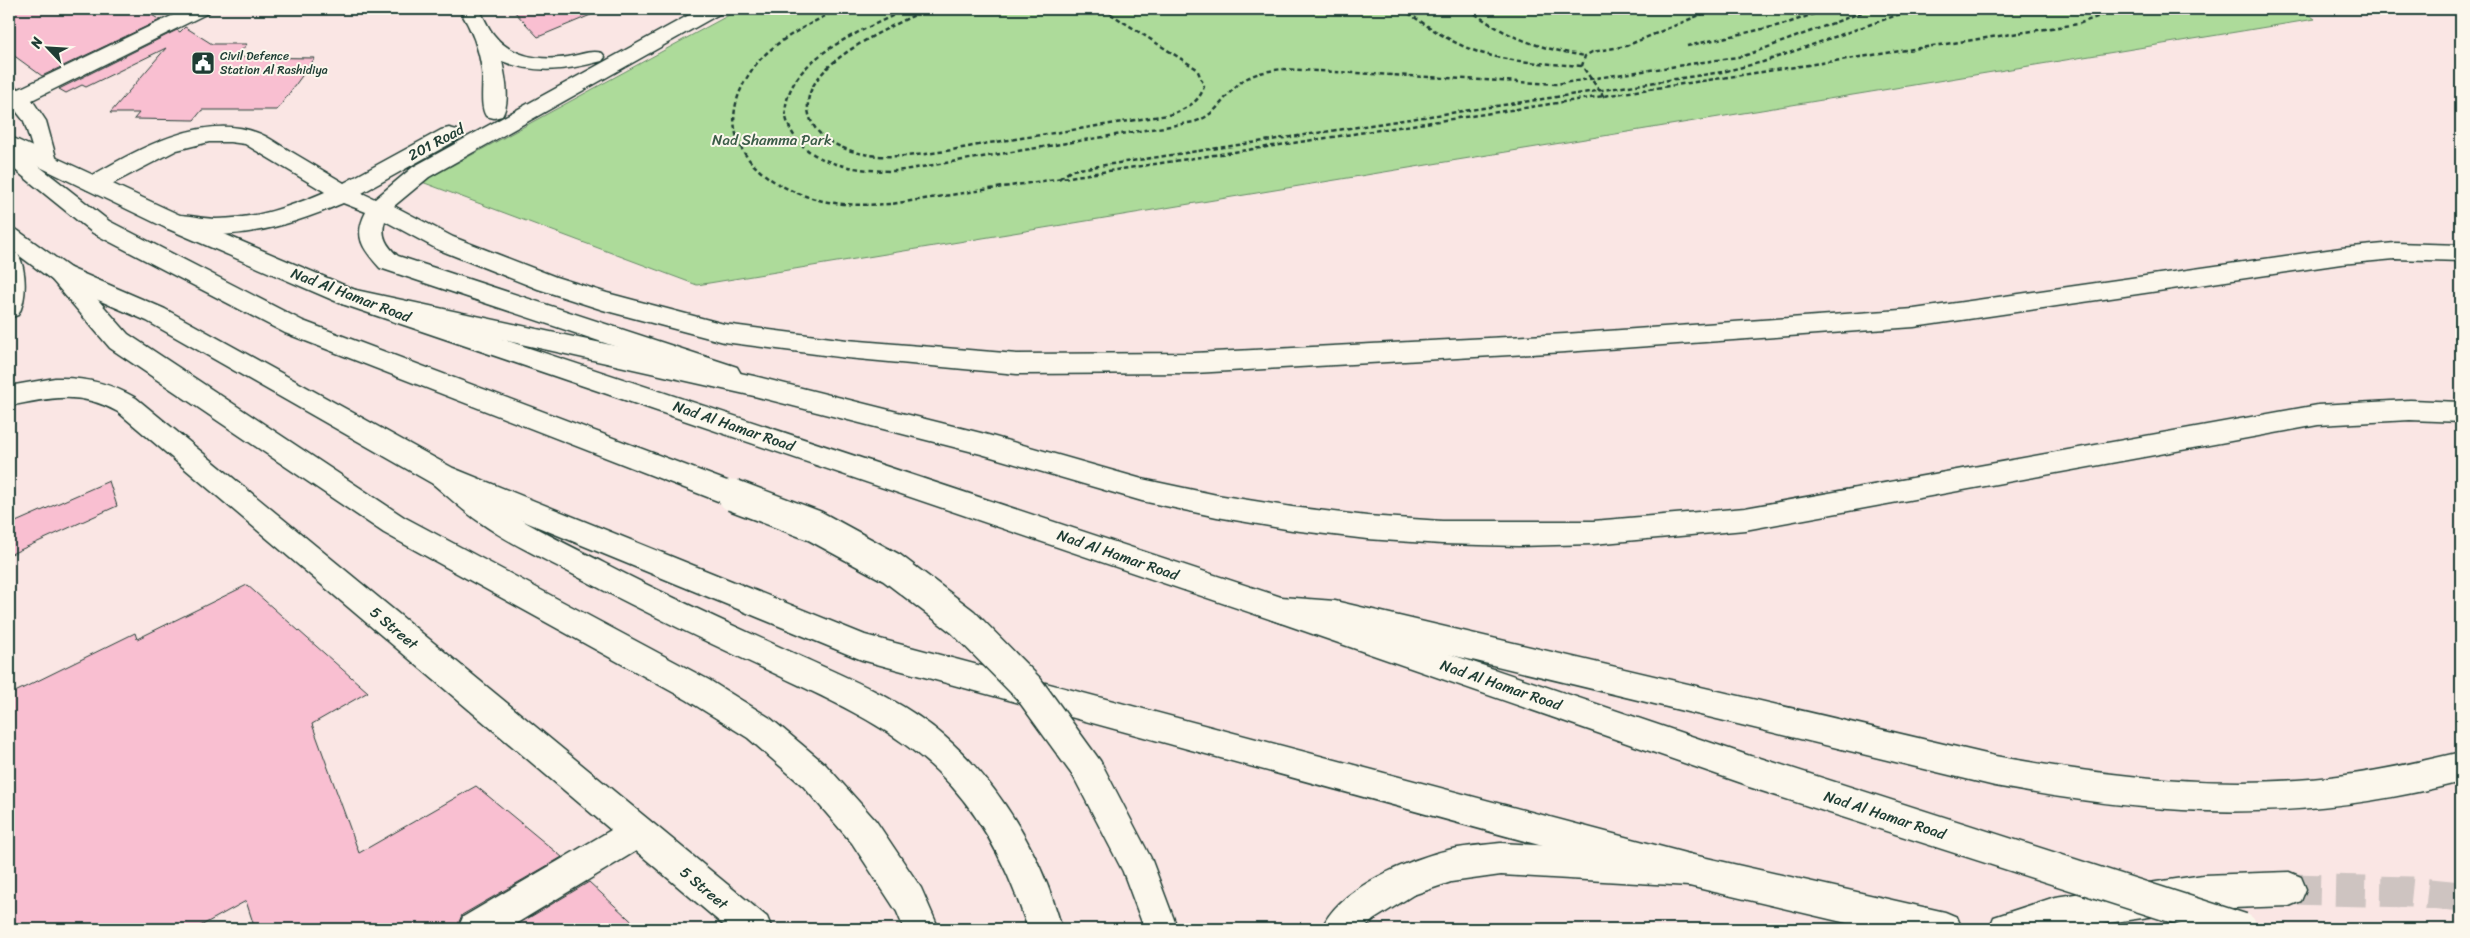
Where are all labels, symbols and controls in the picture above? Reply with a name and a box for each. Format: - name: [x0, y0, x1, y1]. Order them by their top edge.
- north arrow: [22, 22, 72, 72]
- text: N: [23, 33, 50, 53]
- place label: Civil Defence Station Al Rashidiya: [220, 45, 328, 81]
- public building icon: Civil Defence Station Al Rashidiya: [190, 50, 216, 76]
- street label: 201 Road: [403, 116, 470, 168]
- park label: Nad Shamma Park: [712, 127, 832, 153]
- street label: Nad Al Hamar Road: [287, 260, 416, 330]
- street label: Nad Al Hamar Road: [670, 393, 799, 459]
- street label: Nad Al Hamar Road: [1054, 522, 1183, 588]
- street label: 5 Street: [364, 600, 425, 657]
- street label: Nad Al Hamar Road: [1437, 652, 1566, 718]
- street label: Nad Al Hamar Road: [1821, 783, 1950, 847]
- street label: 5 Street: [674, 860, 735, 917]

